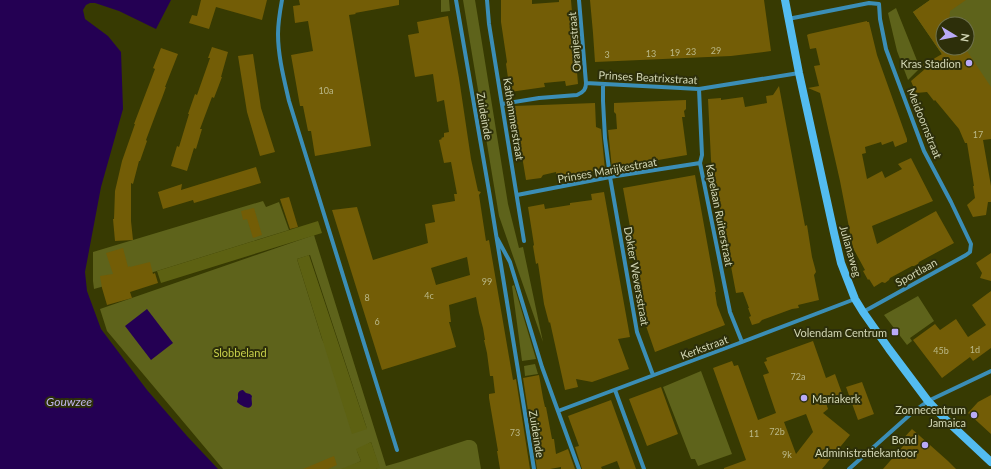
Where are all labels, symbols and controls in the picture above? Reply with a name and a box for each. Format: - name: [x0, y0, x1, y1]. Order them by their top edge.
- street label: Oranjestraat: [565, 11, 583, 73]
- north arrow: [935, 16, 975, 56]
- text: N: [958, 33, 972, 43]
- house number: 29: [711, 45, 721, 56]
- house number: 23: [686, 46, 696, 57]
- house number: 19: [670, 47, 680, 58]
- house number: 13: [646, 48, 656, 59]
- house number: 3: [604, 49, 610, 60]
- place label: Kras Stadion: [900, 57, 961, 70]
- marker: Kras Stadion: [964, 58, 974, 68]
- street label: Prinses Beatrixstraat: [598, 68, 698, 86]
- street label: Kathammerstraat: [501, 77, 527, 161]
- house number: 10a: [319, 85, 333, 96]
- street label: Meidoornstraat: [905, 86, 945, 160]
- street label: Zuideinde: [474, 91, 496, 141]
- house number: 17: [973, 129, 983, 140]
- street label: Prinses Marijkestraat: [556, 155, 658, 185]
- street label: Kapelaan Ruiterstraat: [704, 163, 736, 267]
- street label: Julianaweg: [837, 224, 865, 279]
- street label: Dokter Weversstraat: [622, 226, 652, 327]
- street label: Sportlaan: [893, 255, 939, 289]
- house number: 99: [482, 276, 492, 287]
- house number: 4c: [424, 290, 434, 301]
- house number: 8: [364, 292, 370, 303]
- house number: 6: [374, 316, 380, 327]
- place label: Volendam Centrum: [794, 326, 887, 339]
- marker: Volendam Centrum: [890, 327, 900, 337]
- street label: Kerkstraat: [678, 332, 730, 362]
- house number: 1d: [970, 344, 980, 355]
- house number: 45b: [933, 345, 949, 356]
- park label: Slobbeland: [213, 346, 267, 359]
- house number: 72a: [791, 371, 805, 382]
- place label: Mariakerk: [812, 392, 861, 405]
- marker: Mariakerk: [799, 393, 809, 403]
- water label: Gouwzee: [46, 394, 92, 409]
- place label: Zonnecentrum Jamaica: [895, 403, 966, 429]
- street label: Zuideinde: [527, 409, 547, 459]
- marker: Zonnecentrum Jamaica: [969, 410, 979, 420]
- house number: 72b: [769, 426, 785, 437]
- house number: 73: [510, 427, 520, 438]
- house number: 11: [749, 428, 759, 439]
- place label: Bond Administratiekantoor: [815, 433, 917, 459]
- marker: Bond Administratiekantoor: [920, 440, 930, 450]
- house number: 9k: [782, 449, 792, 460]

